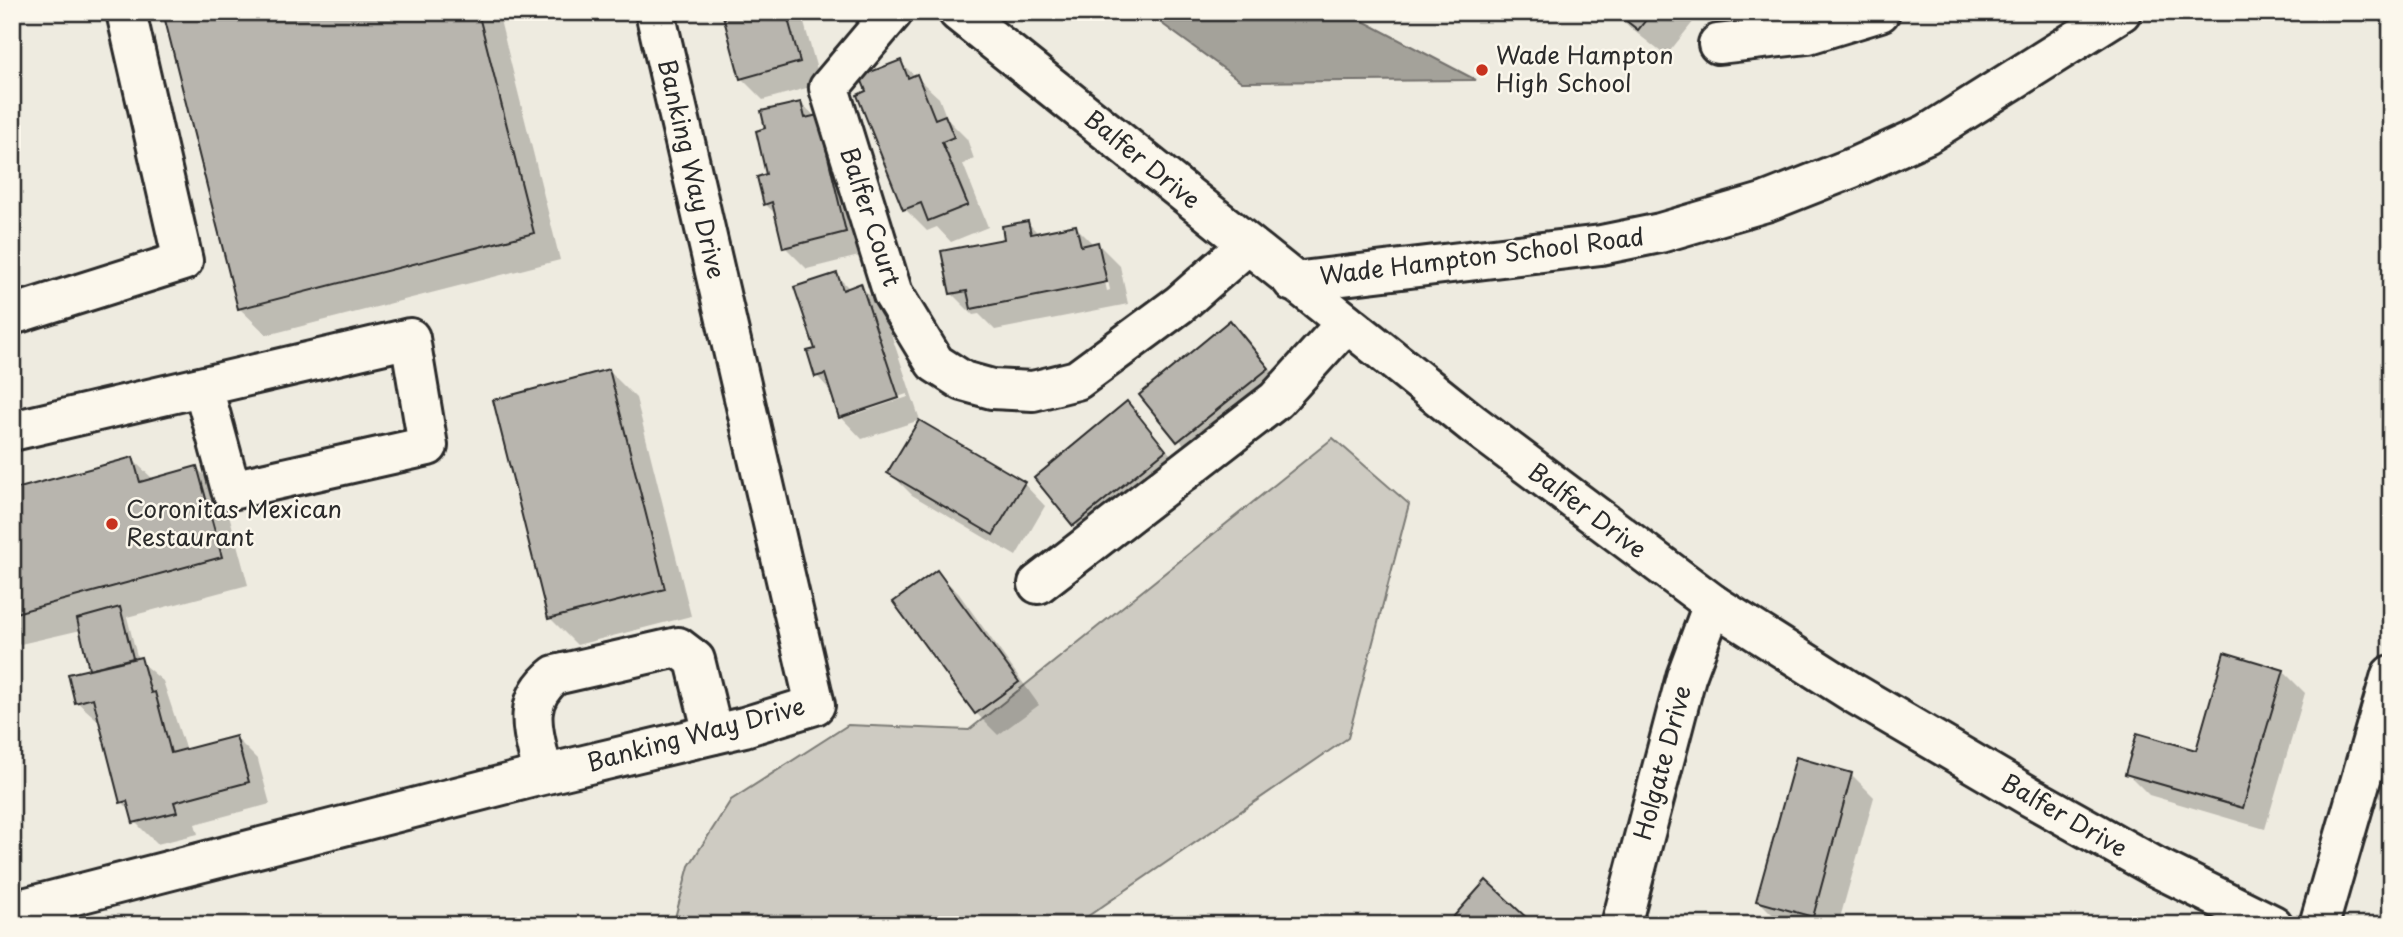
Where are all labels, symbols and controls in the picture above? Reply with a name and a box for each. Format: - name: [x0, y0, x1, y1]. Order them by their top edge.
- place label: Wade Hampton High School: [1496, 36, 1674, 100]
- street label: Banking Way Drive: [650, 55, 736, 282]
- marker: Wade Hampton High School: [1474, 62, 1490, 78]
- street label: Balfer Drive: [1077, 100, 1209, 217]
- street label: Balfer Court: [832, 142, 911, 291]
- street label: Wade Hampton School Road: [1318, 217, 1646, 293]
- street label: Balfer Drive: [1521, 453, 1655, 566]
- place label: Coronitas Mexican Restaurant: [126, 490, 342, 554]
- marker: Coronitas Mexican Restaurant: [104, 516, 120, 532]
- street label: Holgate Drive: [1623, 681, 1699, 844]
- street label: Banking Way Drive: [582, 687, 808, 779]
- street label: Balfer Drive: [1995, 764, 2135, 865]

